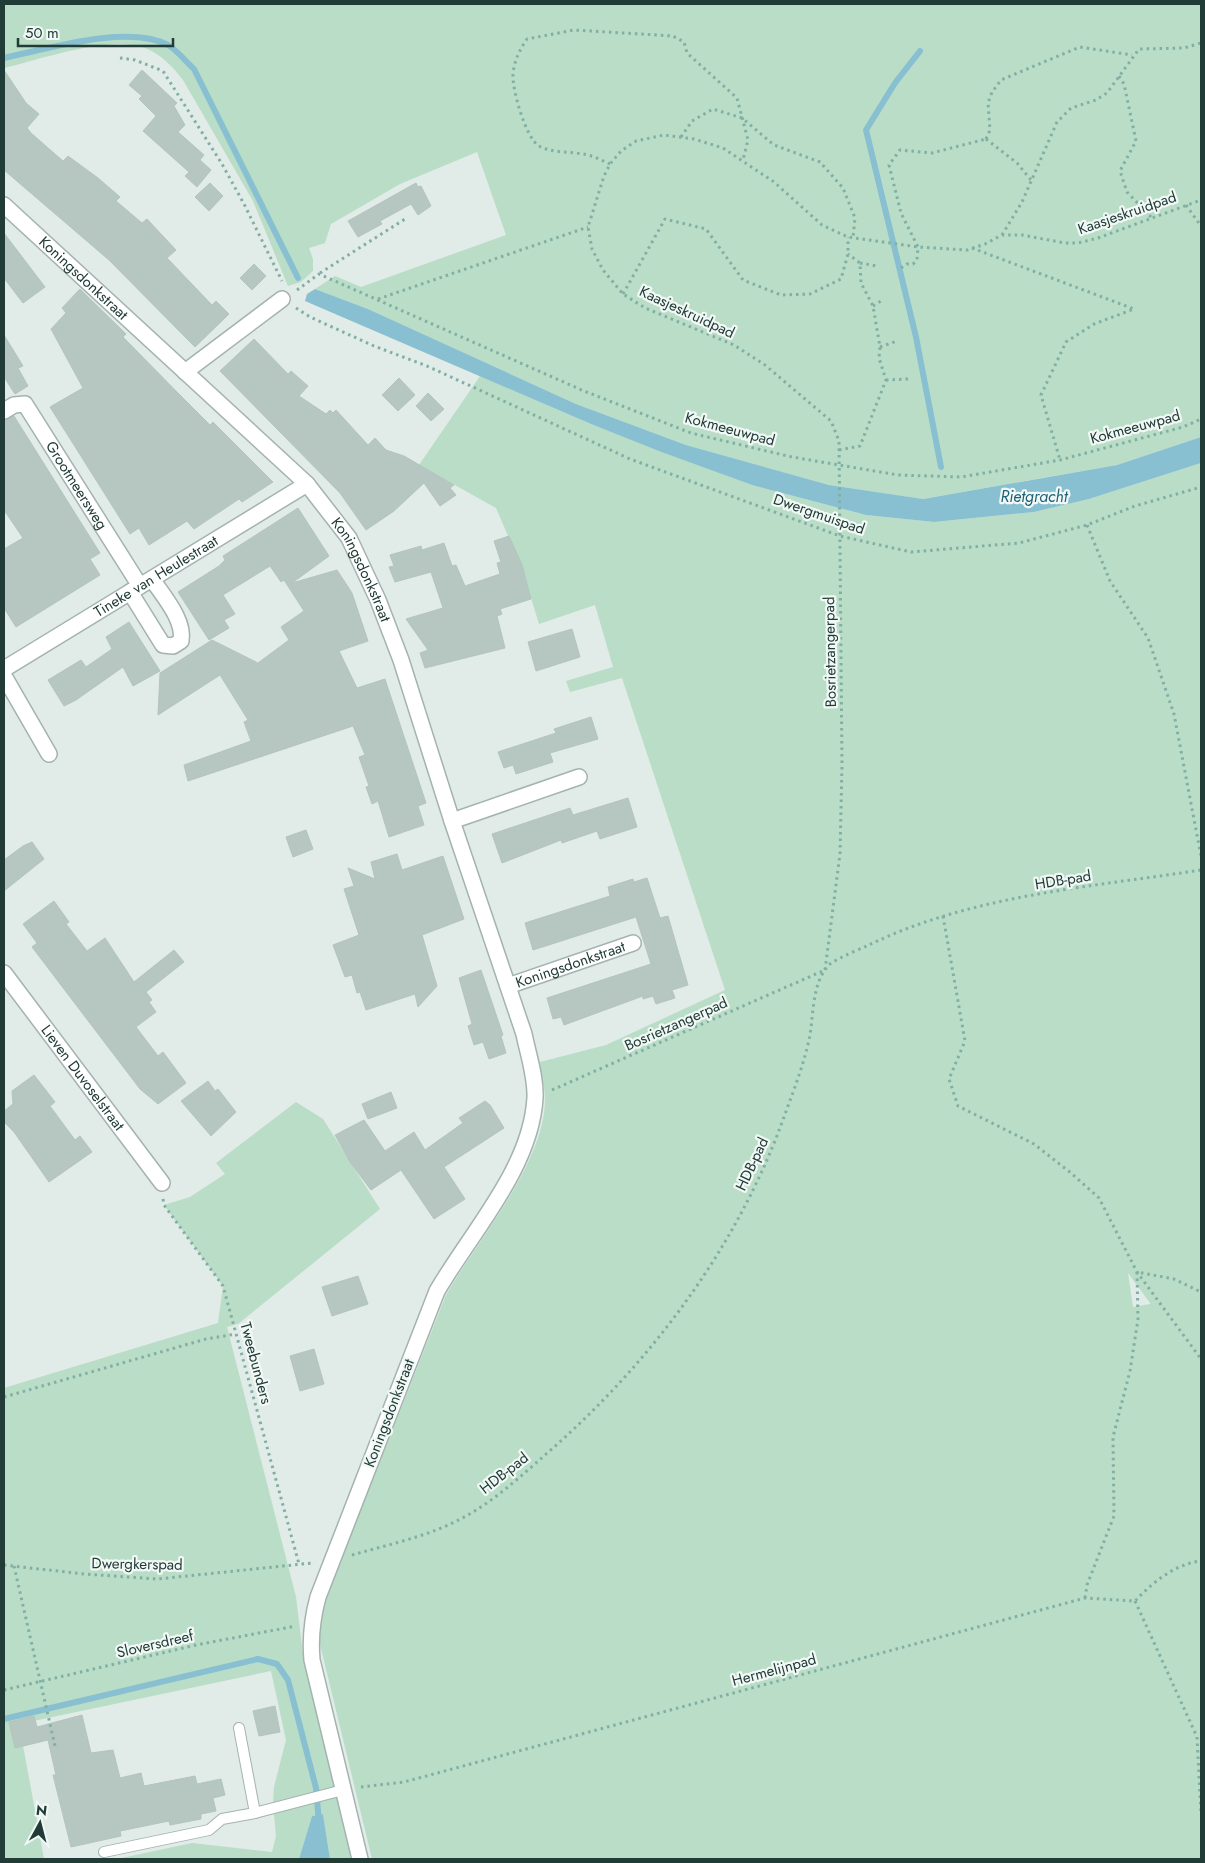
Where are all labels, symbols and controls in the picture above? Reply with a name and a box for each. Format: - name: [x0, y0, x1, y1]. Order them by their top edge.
- scale bar: [18, 15, 172, 47]
- text: 50 m: [25, 22, 59, 44]
- street label: Kaasjeskruidpad: [1075, 186, 1179, 240]
- street label: Koningsdonkstraat: [34, 231, 133, 325]
- street label: Kaasjeskruidpad: [636, 280, 738, 344]
- street label: Kokmeeuwpad: [1088, 404, 1182, 450]
- street label: Kokmeeuwpad: [683, 406, 777, 452]
- street label: Grootmeersweg: [40, 437, 113, 534]
- water label: Rietgracht: [1001, 485, 1069, 508]
- street label: Dwergmuispad: [770, 488, 868, 540]
- street label: Koningsdonkstraat: [326, 513, 396, 625]
- street label: Tineke van Heulestraat: [90, 530, 222, 623]
- street label: Bosrietzangerpad: [818, 596, 842, 708]
- street label: HDB-pad: [1033, 865, 1093, 895]
- street label: Koningsdonkstraat: [513, 935, 629, 994]
- street label: Bosrietzangerpad: [621, 991, 731, 1057]
- street label: Lieven Duvoselstraat: [36, 1020, 130, 1136]
- street label: HDB-pad: [730, 1134, 774, 1194]
- street label: Tweebunders: [235, 1320, 277, 1406]
- street label: Koningsdonkstraat: [358, 1355, 420, 1470]
- street label: HDB-pad: [475, 1447, 533, 1499]
- street label: Dwergkerspad: [91, 1552, 183, 1576]
- street label: Sloversdreef: [114, 1624, 196, 1664]
- street label: Hermelijnpad: [729, 1648, 819, 1692]
- north arrow: [15, 1798, 65, 1848]
- text: N: [35, 1799, 48, 1821]

